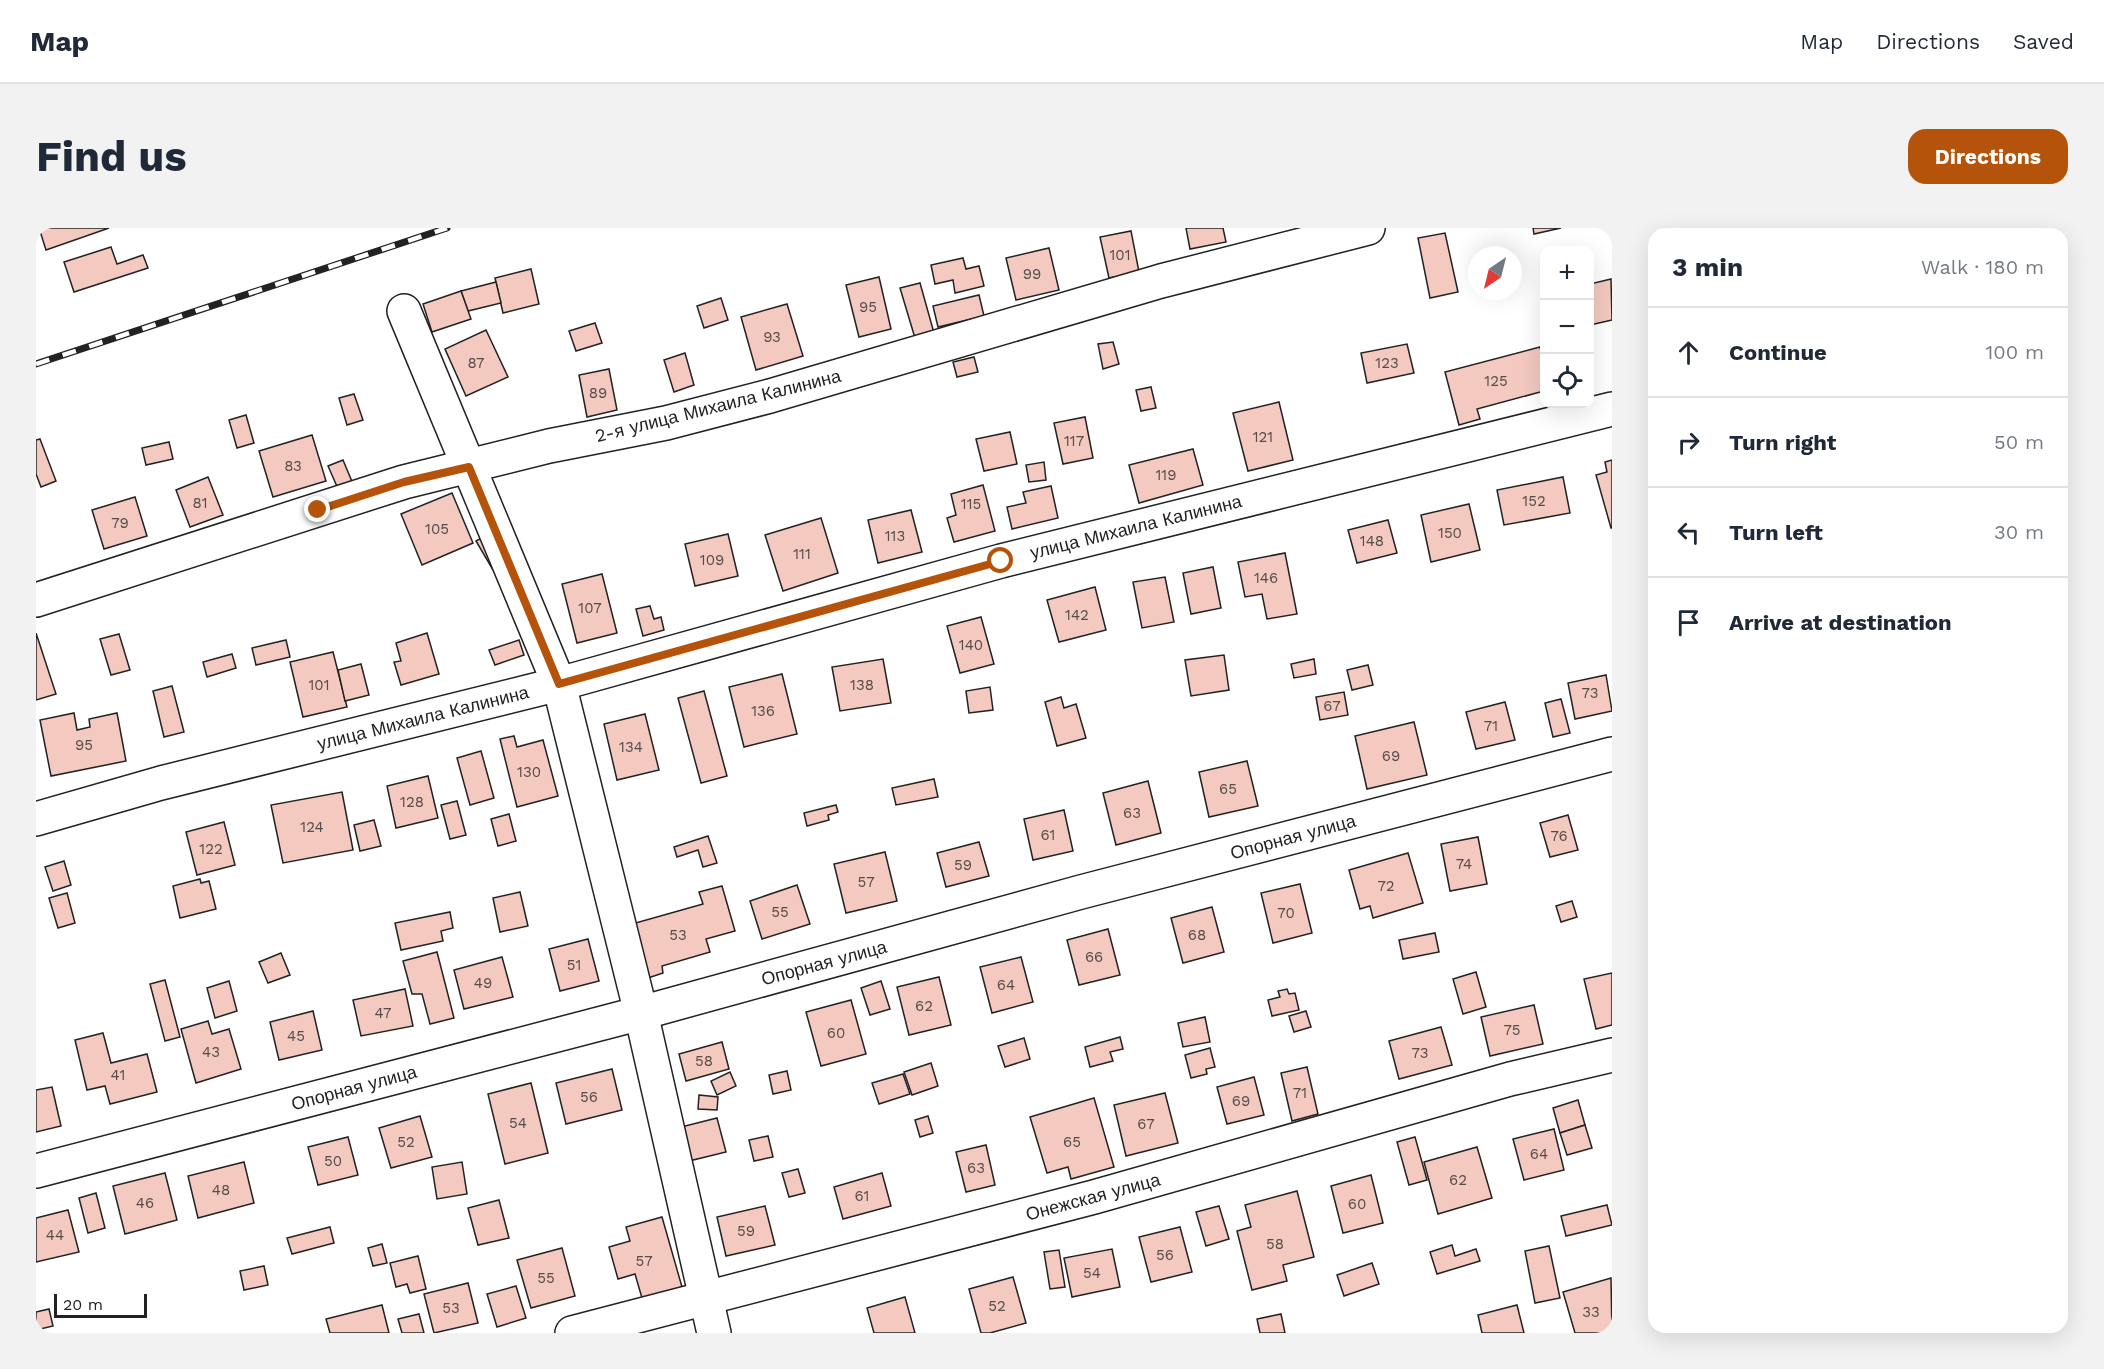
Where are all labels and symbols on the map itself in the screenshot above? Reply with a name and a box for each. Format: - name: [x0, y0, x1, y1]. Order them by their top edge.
- house number: 101: [1109, 246, 1131, 264]
- north arrow: [1468, 246, 1522, 300]
- house number: 99: [1023, 265, 1041, 283]
- house number: 95: [859, 298, 877, 316]
- house number: 93: [763, 328, 781, 346]
- house number: 87: [467, 354, 485, 372]
- house number: 123: [1375, 354, 1399, 372]
- street label: 2-я улица Михаила Калинина: [593, 365, 844, 446]
- house number: 125: [1484, 372, 1508, 390]
- house number: 89: [589, 384, 607, 402]
- house number: 121: [1253, 428, 1273, 446]
- house number: 117: [1064, 432, 1084, 450]
- house number: 83: [284, 457, 302, 475]
- house number: 119: [1156, 466, 1176, 484]
- street label: улица Михаила Калинина: [1028, 490, 1245, 563]
- house number: 152: [1522, 492, 1546, 510]
- house number: 81: [192, 494, 208, 512]
- house number: 115: [961, 495, 981, 513]
- route end: [304, 496, 330, 522]
- house number: 79: [111, 514, 129, 532]
- house number: 105: [425, 520, 449, 538]
- house number: 150: [1438, 524, 1462, 542]
- house number: 113: [885, 527, 905, 545]
- house number: 148: [1360, 532, 1384, 550]
- house number: 111: [793, 545, 811, 563]
- route start: [987, 547, 1013, 573]
- house number: 109: [700, 551, 724, 569]
- house number: 146: [1254, 569, 1278, 587]
- house number: 107: [578, 599, 602, 617]
- house number: 142: [1065, 606, 1089, 624]
- house number: 140: [959, 636, 983, 654]
- house number: 101: [308, 676, 330, 694]
- house number: 138: [850, 676, 874, 694]
- street label: улица Михаила Калинина: [315, 681, 532, 754]
- house number: 73: [1581, 684, 1599, 702]
- house number: 67: [1323, 697, 1341, 715]
- house number: 136: [751, 702, 775, 720]
- house number: 71: [1484, 717, 1498, 735]
- house number: 95: [75, 736, 93, 754]
- house number: 134: [619, 738, 643, 756]
- house number: 69: [1382, 747, 1400, 765]
- house number: 130: [517, 763, 541, 781]
- house number: 65: [1219, 780, 1237, 798]
- house number: 128: [400, 793, 424, 811]
- house number: 63: [1123, 804, 1141, 822]
- street label: Опорная улица: [1228, 809, 1359, 863]
- house number: 124: [300, 818, 324, 836]
- house number: 61: [1041, 826, 1055, 844]
- house number: 76: [1550, 827, 1568, 845]
- house number: 122: [199, 840, 223, 858]
- house number: 74: [1456, 855, 1472, 873]
- house number: 59: [954, 856, 972, 874]
- house number: 57: [857, 873, 875, 891]
- house number: 72: [1377, 877, 1395, 895]
- house number: 55: [771, 903, 789, 921]
- house number: 70: [1277, 904, 1295, 922]
- house number: 53: [669, 926, 687, 944]
- house number: 68: [1188, 926, 1206, 944]
- street label: Опорная улица: [759, 935, 890, 989]
- house number: 66: [1085, 948, 1103, 966]
- house number: 51: [567, 956, 581, 974]
- house number: 49: [474, 974, 492, 992]
- house number: 64: [997, 976, 1015, 994]
- house number: 62: [915, 997, 933, 1015]
- house number: 47: [375, 1004, 391, 1022]
- house number: 75: [1503, 1021, 1521, 1039]
- house number: 60: [827, 1024, 845, 1042]
- house number: 45: [287, 1027, 305, 1045]
- house number: 43: [202, 1043, 220, 1061]
- house number: 73: [1411, 1044, 1429, 1062]
- house number: 58: [695, 1052, 713, 1070]
- street label: Опорная улица: [289, 1060, 420, 1114]
- house number: 41: [111, 1066, 125, 1084]
- house number: 71: [1293, 1084, 1307, 1102]
- house number: 56: [580, 1088, 598, 1106]
- house number: 69: [1232, 1092, 1250, 1110]
- house number: 54: [509, 1114, 527, 1132]
- house number: 67: [1137, 1115, 1155, 1133]
- house number: 52: [397, 1133, 415, 1151]
- house number: 65: [1063, 1133, 1081, 1151]
- house number: 64: [1530, 1145, 1548, 1163]
- house number: 50: [324, 1152, 342, 1170]
- house number: 63: [967, 1159, 985, 1177]
- street label: Онежская улица: [1023, 1168, 1163, 1225]
- house number: 62: [1449, 1171, 1467, 1189]
- house number: 48: [212, 1181, 230, 1199]
- house number: 61: [855, 1187, 869, 1205]
- house number: 46: [136, 1194, 154, 1212]
- house number: 60: [1348, 1195, 1366, 1213]
- house number: 59: [737, 1222, 755, 1240]
- house number: 44: [46, 1226, 64, 1244]
- house number: 58: [1266, 1235, 1284, 1253]
- house number: 56: [1156, 1246, 1174, 1264]
- house number: 57: [635, 1252, 653, 1270]
- house number: 54: [1083, 1264, 1101, 1282]
- house number: 55: [537, 1269, 555, 1287]
- scale bar: [54, 1291, 147, 1318]
- house number: 52: [988, 1297, 1006, 1315]
- house number: 53: [442, 1299, 460, 1317]
- house number: 33: [1582, 1303, 1600, 1321]

